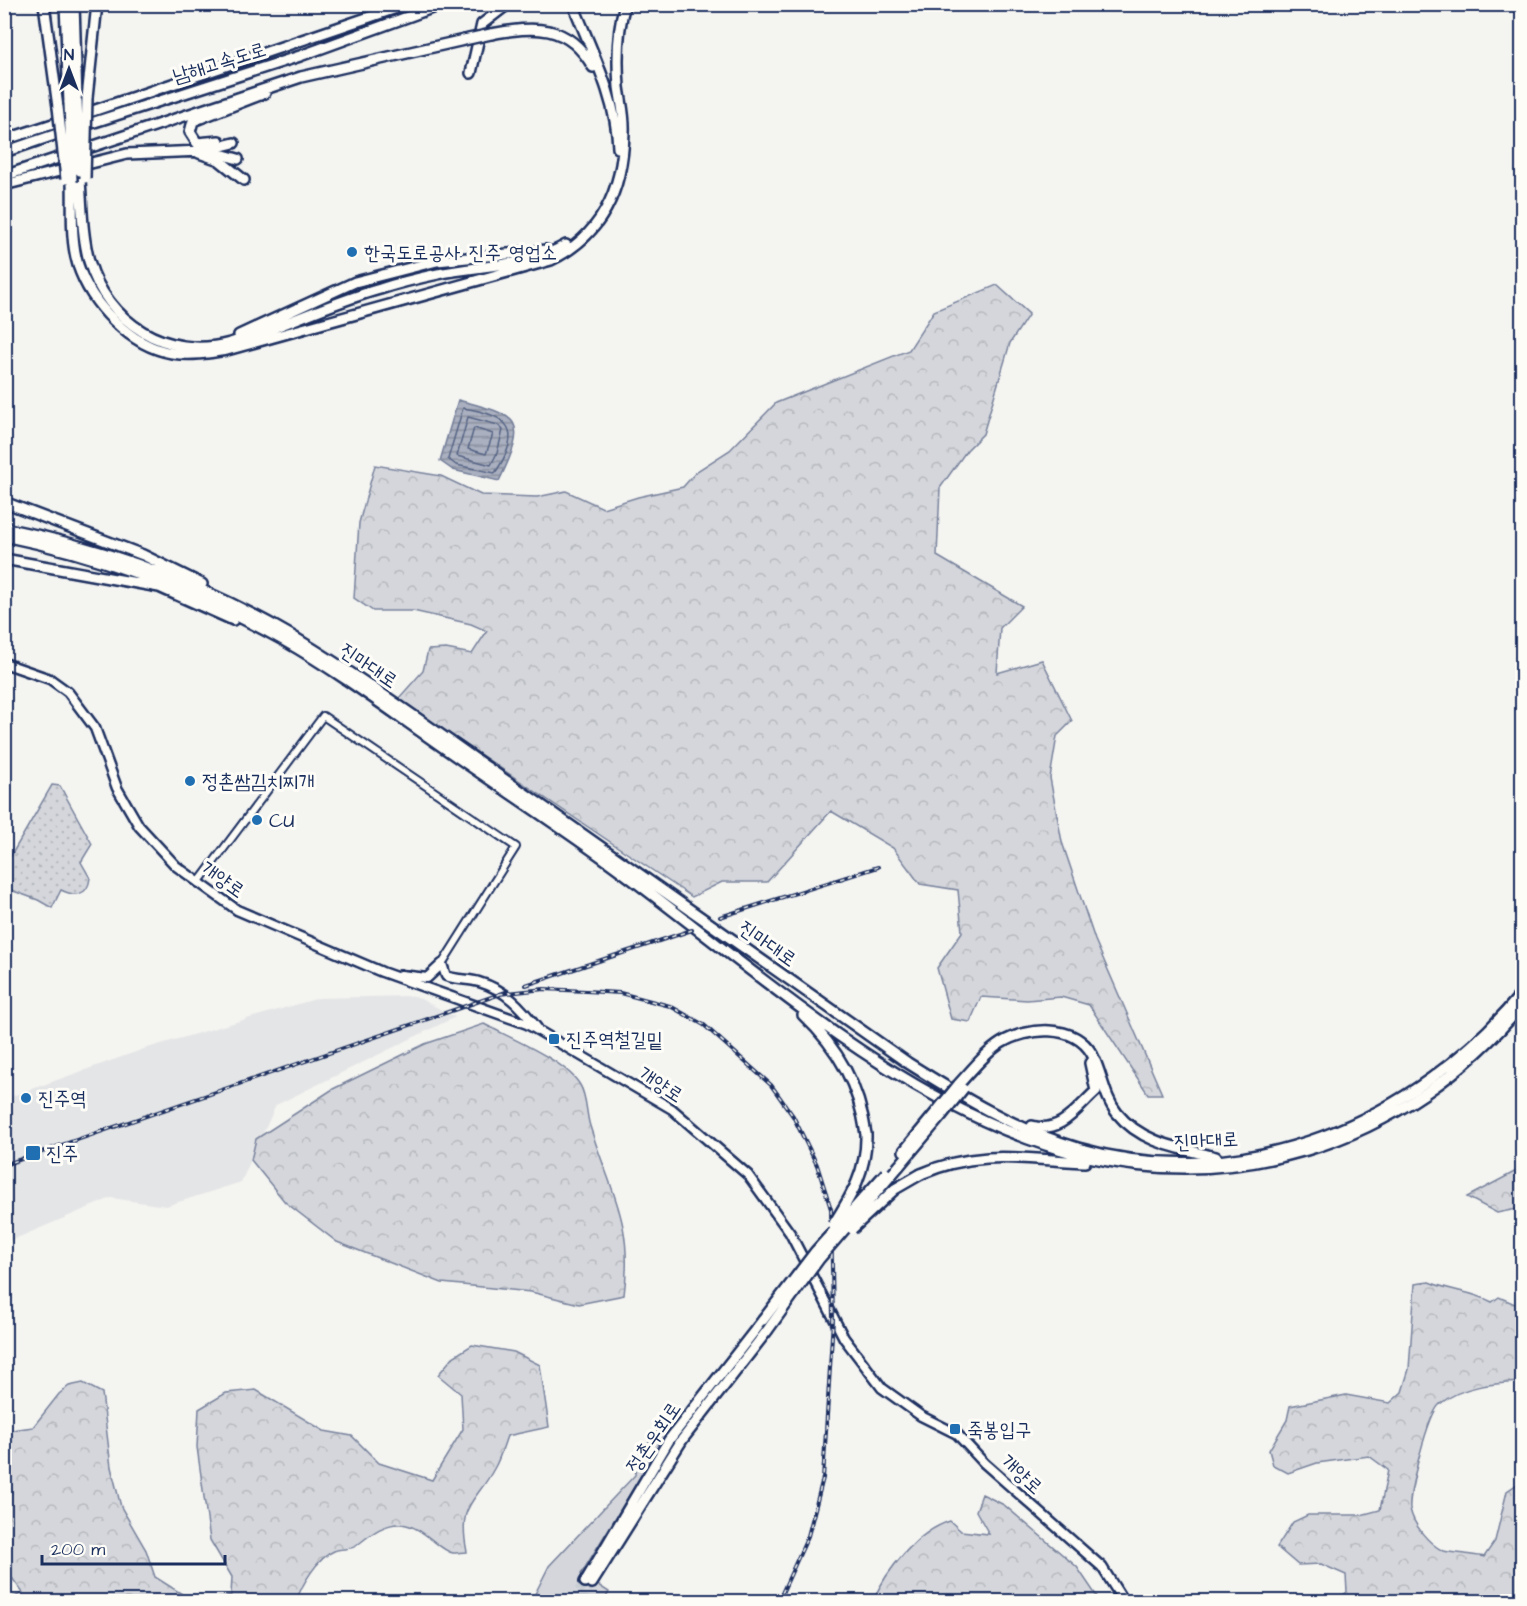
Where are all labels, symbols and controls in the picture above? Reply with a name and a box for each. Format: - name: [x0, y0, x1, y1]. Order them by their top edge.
- street label: 남해고속도로: [169, 35, 270, 90]
- north arrow: [39, 39, 99, 99]
- text: N: [64, 44, 74, 66]
- place label: 한국도로공사 진주 영업소: [364, 239, 557, 267]
- marker: 한국도로공사 진주 영업소: [345, 245, 359, 259]
- street label: 진마대로: [334, 636, 403, 695]
- place label: 정촌쌈김치찌개: [202, 768, 315, 796]
- marker: 정촌쌈김치찌개: [183, 774, 197, 788]
- place label: CU: [269, 807, 294, 835]
- marker: CU: [250, 813, 264, 827]
- street label: 개양로: [195, 855, 250, 905]
- street label: 진마대로: [733, 914, 802, 974]
- place label: 진주역철길밑: [566, 1026, 663, 1054]
- marker: 진주역철길밑: [547, 1032, 561, 1046]
- street label: 개양로: [633, 1060, 688, 1110]
- place label: 진주역: [38, 1085, 86, 1113]
- marker: 진주역: [19, 1091, 33, 1105]
- street label: 진마대로: [1173, 1125, 1239, 1157]
- place label: 진주: [46, 1140, 78, 1168]
- marker: 진주: [24, 1144, 42, 1162]
- street label: 정촌우회로: [620, 1396, 688, 1479]
- place label: 죽봉입구: [967, 1416, 1031, 1444]
- marker: 죽봉입구: [948, 1422, 962, 1436]
- street label: 개양로: [994, 1448, 1049, 1501]
- scale bar: [42, 1528, 225, 1566]
- text: 200 m: [51, 1537, 105, 1562]

